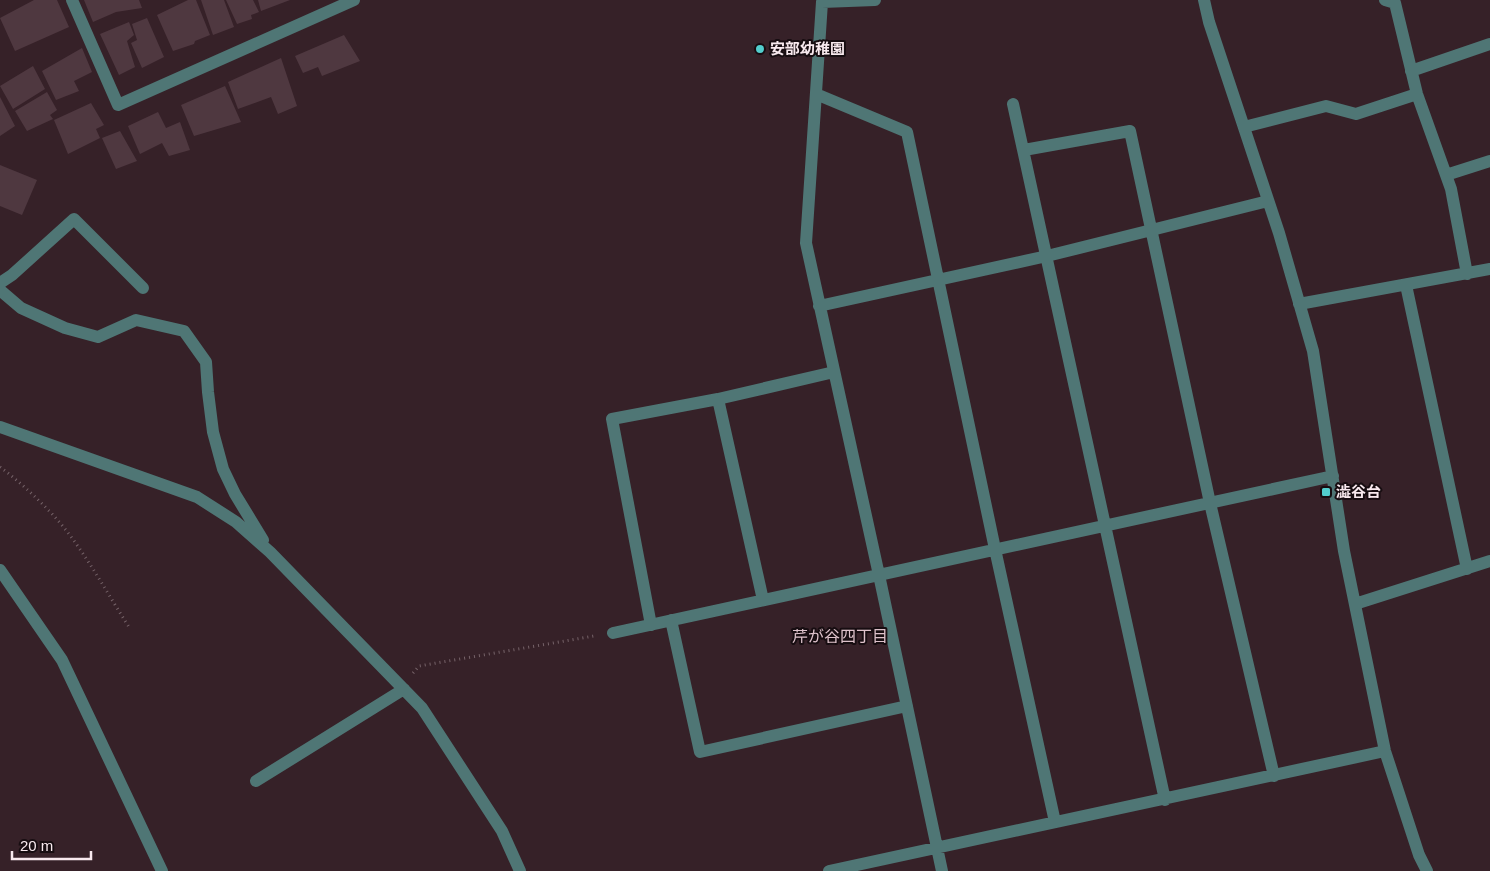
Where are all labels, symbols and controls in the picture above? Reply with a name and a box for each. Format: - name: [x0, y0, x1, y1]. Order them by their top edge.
- place label: 安部幼稚園: [770, 40, 845, 57]
- marker: 安部幼稚園: [754, 43, 766, 55]
- place label: 澁谷台: [1336, 483, 1381, 500]
- marker: 澁谷台: [1320, 486, 1332, 498]
- district label: 芹が谷四丁目: [792, 628, 888, 645]
- scale bar: [12, 828, 91, 860]
- text: 20 m: [20, 837, 53, 854]

